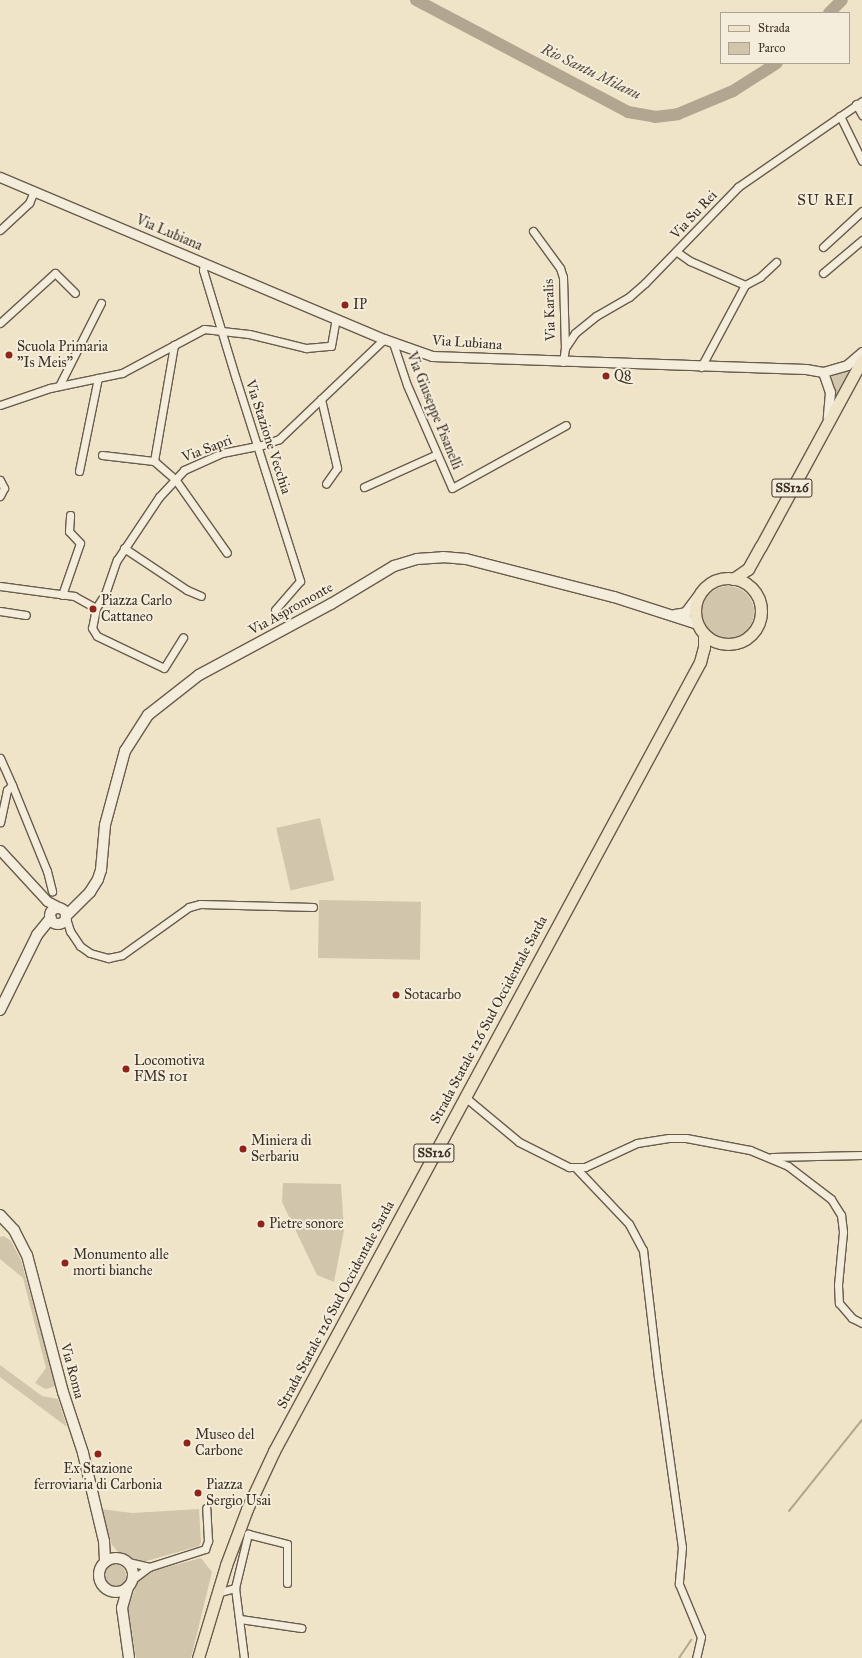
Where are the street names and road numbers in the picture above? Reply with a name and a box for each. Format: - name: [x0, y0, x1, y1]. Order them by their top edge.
- street label: Via Su Rei: [667, 187, 721, 243]
- street label: Via Lubiana: [133, 212, 205, 254]
- street label: Via Karalis: [541, 279, 559, 341]
- street label: Via Lubiana: [431, 332, 503, 354]
- street label: Via Giuseppe Pisanelli: [403, 350, 465, 472]
- street label: Via Stazione Vecchia: [242, 378, 294, 496]
- street label: Via Sapri: [179, 432, 235, 466]
- road number: SS126: [771, 477, 813, 499]
- street label: Via Aspromonte: [246, 579, 336, 639]
- street label: Strada Statale 126 Sud Occidentale Sarda: [427, 913, 551, 1127]
- road number: SS126: [413, 1142, 455, 1164]
- street label: Strada Statale 126 Sud Occidentale Sarda: [274, 1198, 398, 1412]
- street label: Via Roma: [57, 1341, 87, 1401]

